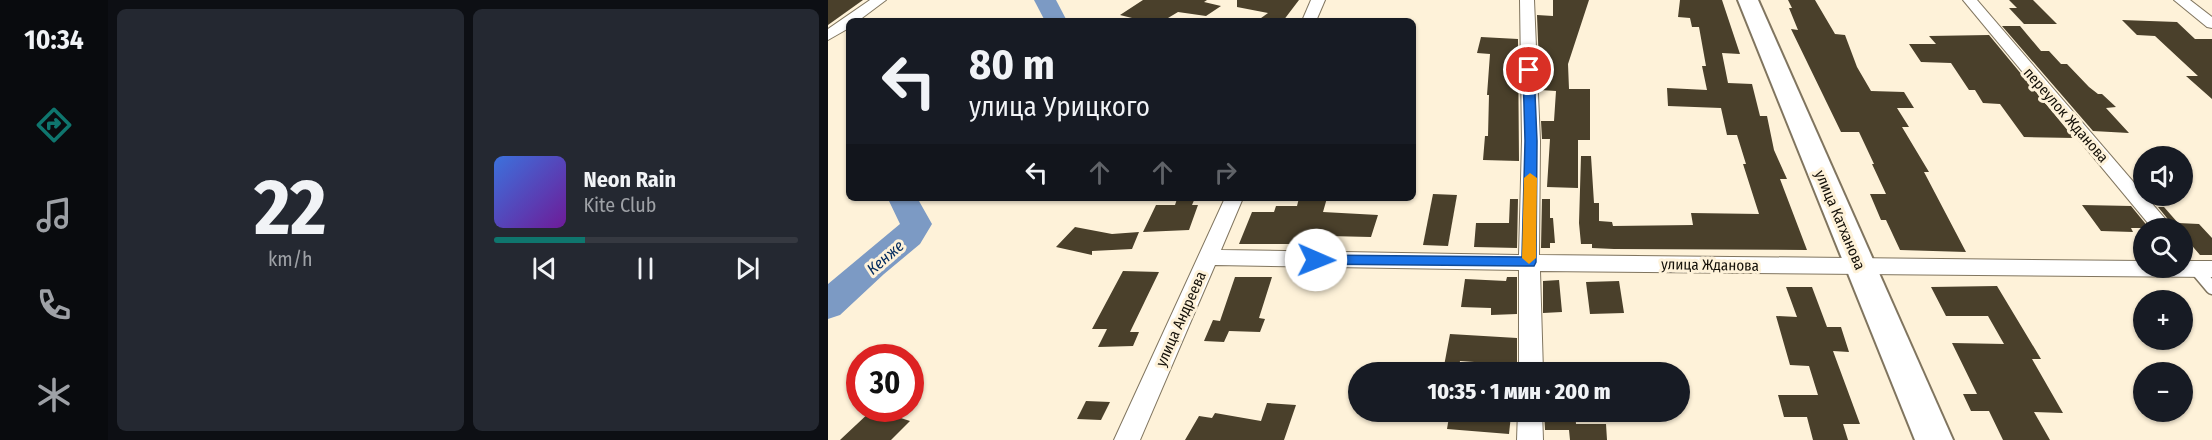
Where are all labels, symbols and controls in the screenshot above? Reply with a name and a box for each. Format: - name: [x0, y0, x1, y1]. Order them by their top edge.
- text: 10:34: [24, 24, 84, 56]
- text: 80 m: [969, 40, 1055, 90]
- icon: left: [870, 42, 948, 120]
- pin: [1503, 44, 1554, 95]
- icon: arrive: [1512, 53, 1545, 86]
- street label: переулок Жданова: [2020, 64, 2112, 166]
- text: улица Урицкого: [969, 91, 1150, 123]
- icon: directions: [33, 104, 75, 146]
- map controls: [2133, 146, 2193, 422]
- button: sound: [2133, 146, 2193, 206]
- icon: left: [1020, 156, 1053, 189]
- icon: ahead: [1083, 156, 1116, 189]
- icon: ahead: [1146, 156, 1179, 189]
- icon: right: [1209, 156, 1242, 189]
- text: 22: [254, 161, 326, 255]
- text: Neon Rain: [584, 166, 676, 193]
- street label: улица Катханова: [1811, 167, 1869, 273]
- text: Kite Club: [584, 193, 656, 217]
- icon: music: [33, 194, 75, 236]
- button: search: [2133, 218, 2193, 278]
- position arrow: [1284, 228, 1348, 292]
- water label: Кенже: [863, 236, 908, 279]
- text: km/h: [268, 247, 313, 271]
- icon: previous: [528, 252, 561, 285]
- icon: pause: [629, 252, 662, 285]
- icon: next: [731, 252, 764, 285]
- street label: улица Жданова: [1661, 255, 1759, 275]
- street label: улица Андреева: [1152, 269, 1210, 369]
- icon: phone: [33, 284, 75, 326]
- button: +: [2133, 290, 2193, 350]
- speed limit sign: 30: [846, 344, 924, 422]
- button: −: [2133, 362, 2193, 422]
- icon: climate: [33, 374, 75, 416]
- text: 10:35 · 1 мин · 200 m: [1427, 378, 1611, 405]

